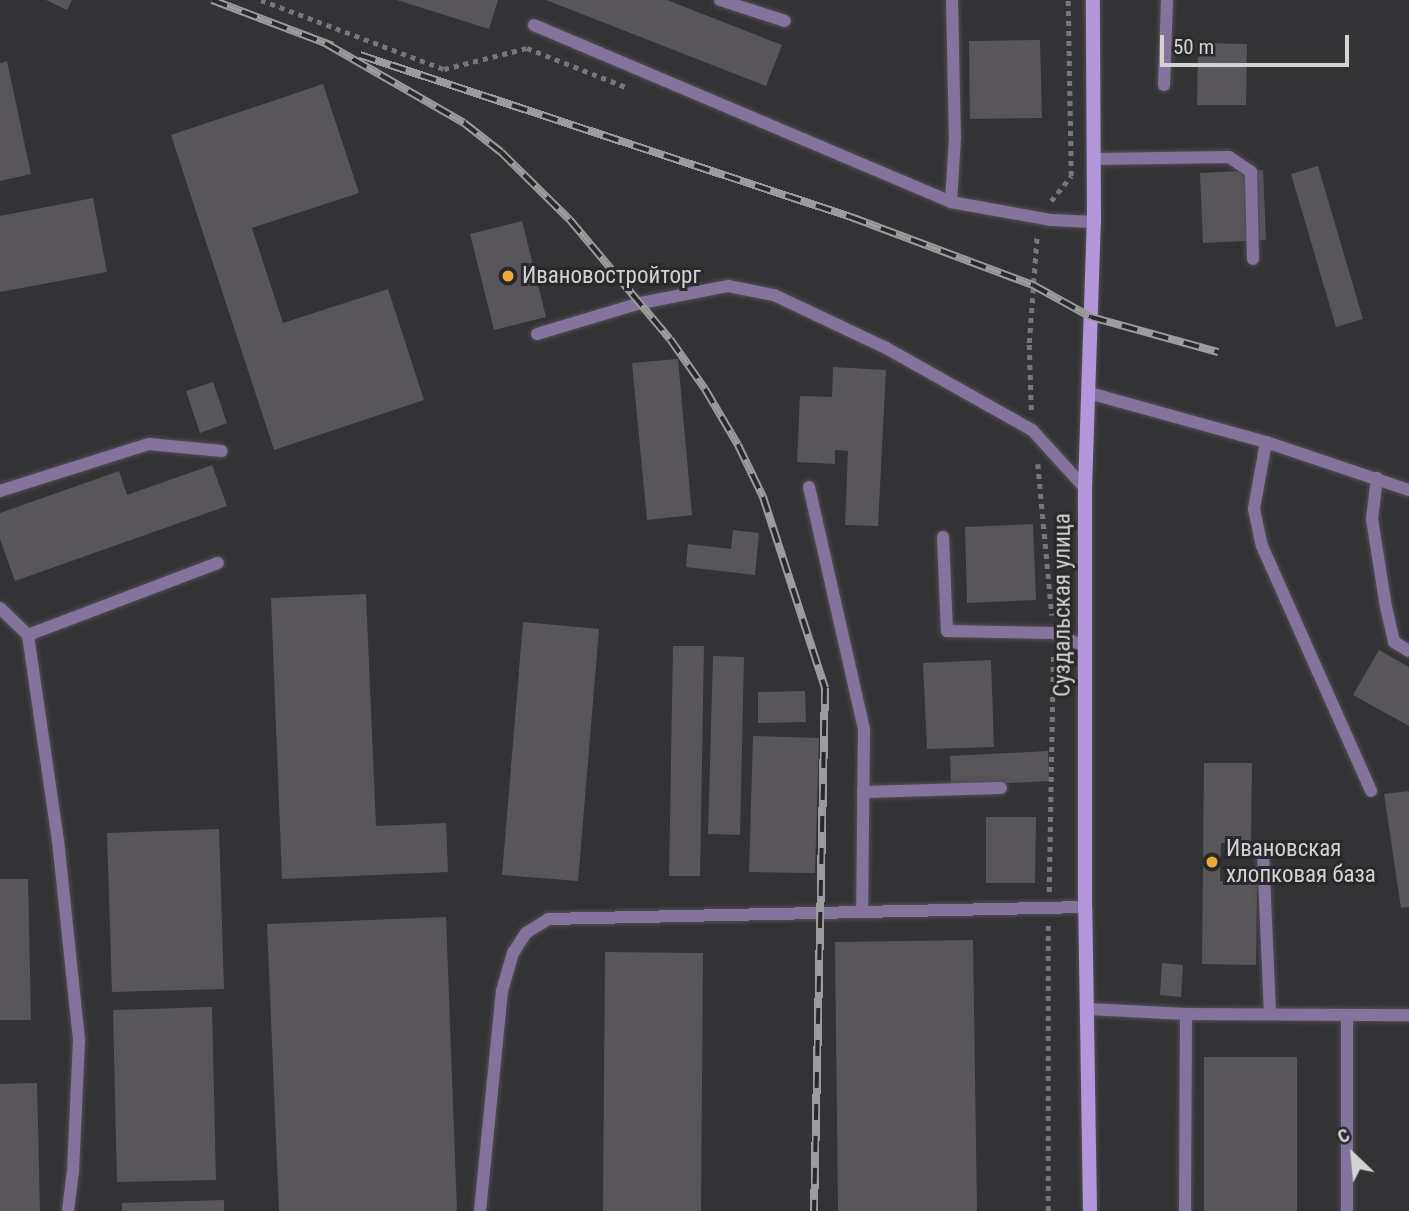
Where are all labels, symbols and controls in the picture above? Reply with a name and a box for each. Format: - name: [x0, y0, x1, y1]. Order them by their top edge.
- scale bar: [1164, 21, 1353, 65]
- text: 50 m: [1173, 35, 1214, 59]
- place label: Ивановостройторг: [522, 262, 701, 290]
- marker: Ивановостройторг: [500, 268, 516, 284]
- street label: Суздальская улица: [1049, 513, 1077, 697]
- place label: Ивановская хлопковая база: [1226, 835, 1376, 889]
- marker: Ивановская хлопковая база: [1204, 854, 1220, 870]
- north arrow: [1318, 1120, 1388, 1190]
- text: С: [1334, 1123, 1353, 1148]

